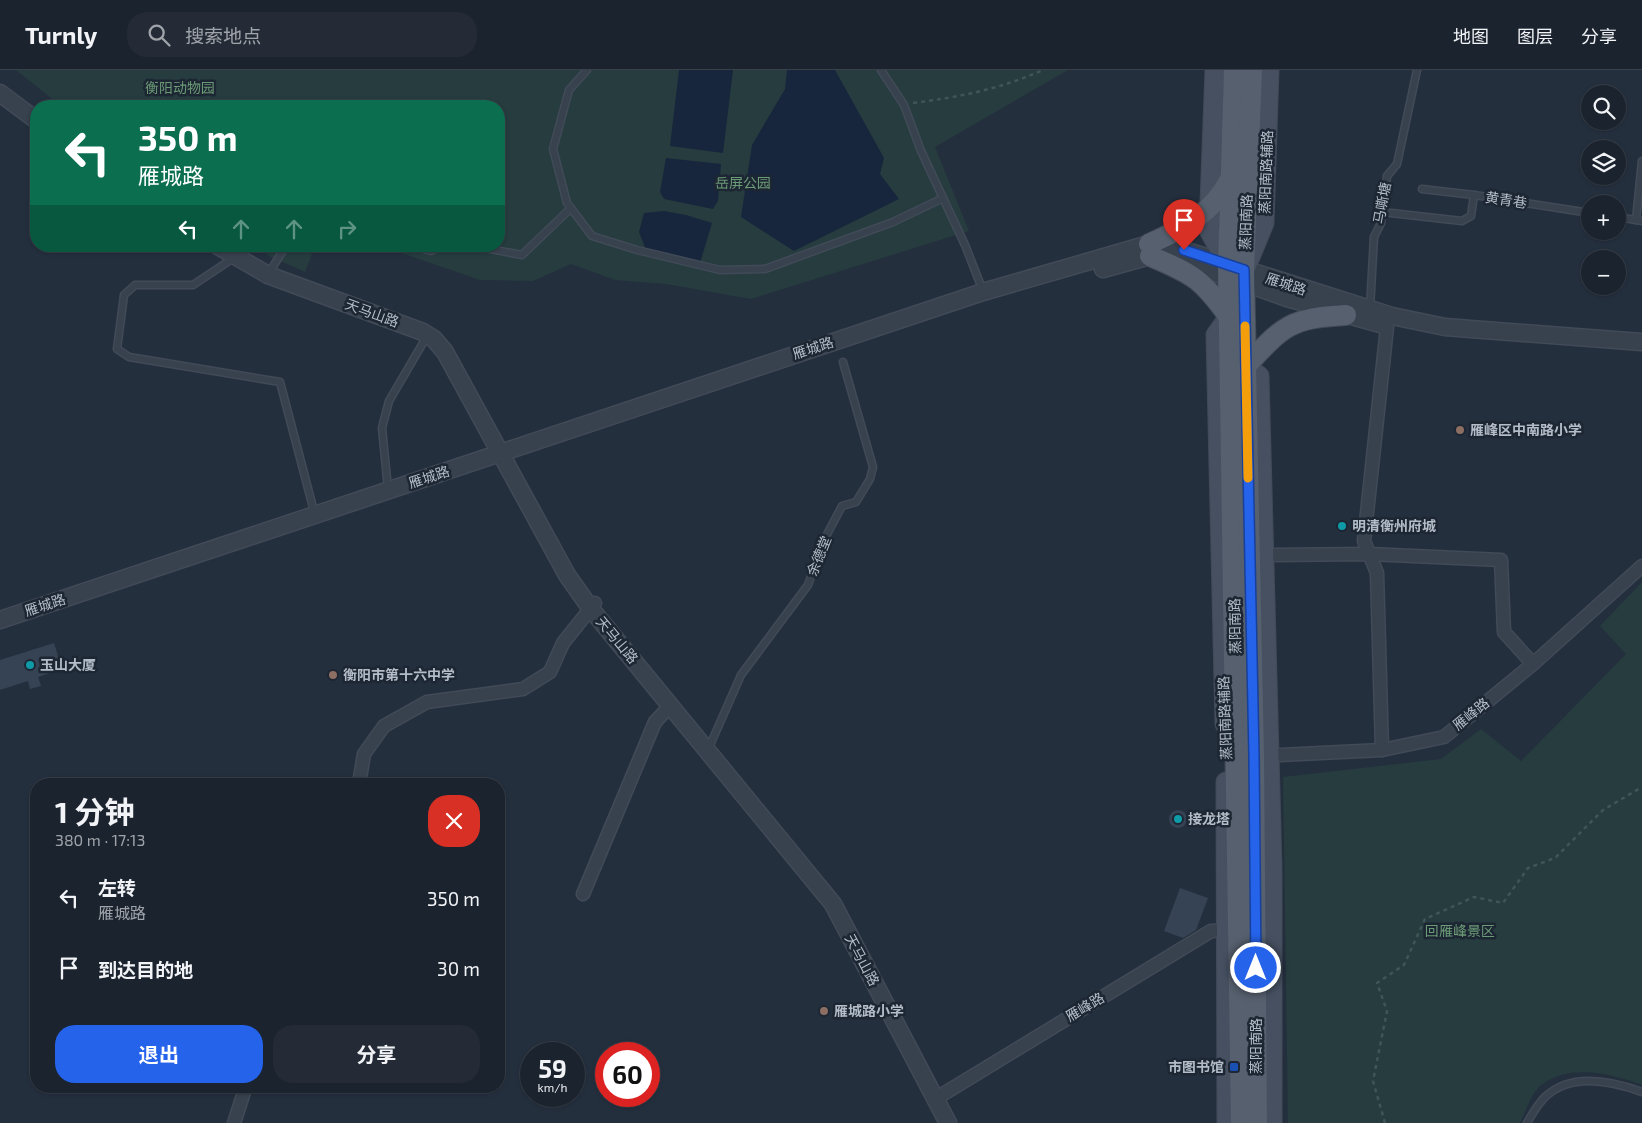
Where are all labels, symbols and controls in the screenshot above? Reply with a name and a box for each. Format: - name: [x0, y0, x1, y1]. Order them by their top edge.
- search box: [127, 12, 477, 57]
- text: Turnly: [25, 20, 97, 49]
- icon: search: [145, 21, 173, 49]
- text: 搜索地点: [185, 24, 261, 47]
- text: 地图: [1453, 25, 1489, 47]
- text: 图层: [1517, 25, 1553, 47]
- text: 分享: [1581, 25, 1617, 47]
- park label: 衡阳动物园: [145, 79, 215, 96]
- map controls: [1581, 85, 1626, 295]
- button: search: [1581, 85, 1626, 130]
- text: 350 m: [138, 116, 238, 158]
- icon: left: [55, 120, 120, 185]
- street label: 蒸阳南路辅路: [1256, 130, 1275, 214]
- button: layers: [1581, 140, 1626, 185]
- text: 雁城路: [138, 162, 204, 188]
- park label: 岳屏公园: [715, 174, 771, 191]
- street label: 马嘶塘: [1369, 181, 1394, 225]
- street label: 黄青巷: [1484, 188, 1528, 211]
- street label: 蒸阳南路: [1236, 194, 1255, 250]
- button: +: [1581, 195, 1626, 240]
- pin: [1163, 199, 1205, 250]
- icon: arrive: [1170, 206, 1198, 234]
- icon: left: [174, 215, 202, 243]
- icon: ahead: [227, 215, 255, 243]
- icon: ahead: [280, 215, 308, 243]
- icon: right: [333, 215, 361, 243]
- button: −: [1581, 250, 1626, 295]
- street label: 雁城路: [1264, 269, 1309, 298]
- street label: 天马山路: [343, 295, 401, 330]
- street label: 雁城路: [790, 333, 835, 362]
- place label: 雁峰区中南路小学: [1470, 421, 1582, 438]
- marker: 雁峰区中南路小学: [1454, 424, 1466, 436]
- street label: 雁城路: [406, 462, 451, 491]
- place label: 明清衡州府城: [1352, 517, 1436, 534]
- marker: 明清衡州府城: [1336, 520, 1348, 532]
- street label: 余德堂: [803, 533, 834, 578]
- street label: 雁城路: [22, 590, 67, 619]
- street label: 蒸阳南路: [1226, 598, 1243, 654]
- street label: 天马山路: [593, 613, 642, 667]
- place label: 玉山大厦: [40, 656, 96, 673]
- marker: 玉山大厦: [24, 659, 36, 671]
- place label: 衡阳市第十六中学: [343, 666, 455, 683]
- marker: 衡阳市第十六中学: [327, 669, 339, 681]
- street label: 蒸阳南路辅路: [1215, 676, 1234, 760]
- street label: 雁峰路: [1449, 694, 1492, 733]
- text: 1 分钟: [55, 793, 134, 829]
- button: close: [428, 795, 480, 847]
- place label: 接龙塔: [1188, 810, 1230, 827]
- marker: 接龙塔: [1172, 813, 1184, 825]
- text: 380 m · 17:13: [55, 830, 145, 849]
- text: 左转: [98, 876, 136, 899]
- icon: left: [55, 884, 83, 912]
- text: 350 m: [427, 887, 480, 910]
- text: 雁城路: [98, 903, 146, 922]
- park label: 回雁峰景区: [1425, 922, 1495, 939]
- street label: 天马山路: [842, 931, 883, 988]
- position arrow: [1229, 941, 1281, 993]
- icon: arrive: [55, 954, 83, 982]
- text: 30 m: [437, 957, 480, 980]
- text: 到达目的地: [98, 958, 193, 981]
- street label: 雁峰路: [1062, 988, 1107, 1025]
- place label: 雁城路小学: [834, 1002, 904, 1019]
- marker: 雁城路小学: [818, 1005, 830, 1017]
- street label: 蒸阳南路: [1247, 1018, 1264, 1074]
- button: 退出: [55, 1025, 263, 1083]
- button: 分享: [273, 1025, 480, 1083]
- speed limit sign: 60: [595, 1042, 660, 1107]
- text: 59: [538, 1053, 567, 1083]
- place label: 市图书馆: [1168, 1058, 1224, 1075]
- marker: 市图书馆: [1228, 1061, 1240, 1073]
- text: km/h: [538, 1080, 567, 1094]

